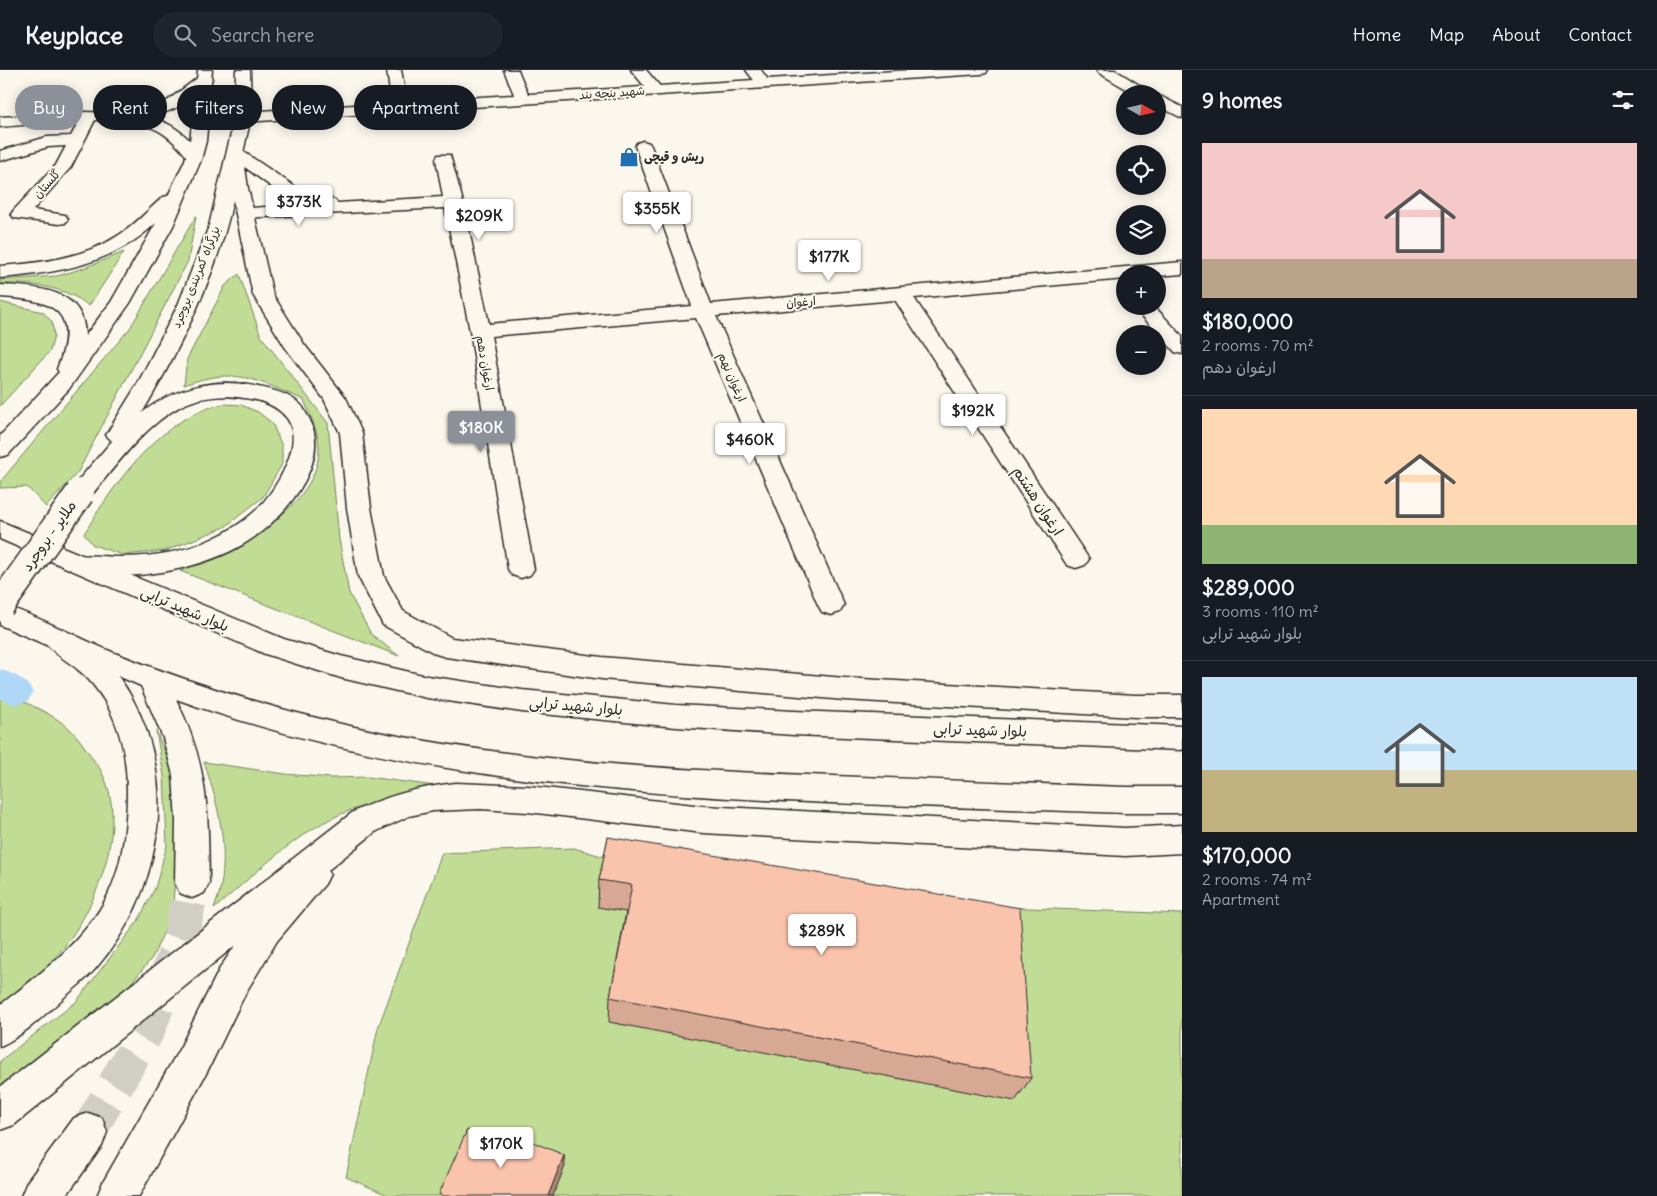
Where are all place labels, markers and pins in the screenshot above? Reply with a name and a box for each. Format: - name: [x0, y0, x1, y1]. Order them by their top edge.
- shop icon: ریش و قیچی: [618, 146, 640, 168]
- place label: ریش و قیچی: [644, 149, 705, 165]
- pin: $373K: [264, 184, 334, 227]
- pin: $355K: [622, 191, 692, 234]
- pin: $209K: [444, 198, 514, 241]
- pin: $177K: [794, 240, 864, 282]
- pin: $192K: [938, 394, 1008, 436]
- pin: $180K: [446, 410, 516, 453]
- pin: $460K: [715, 422, 785, 465]
- pin: $289K: [787, 914, 857, 956]
- pin: $170K: [466, 1126, 536, 1169]

